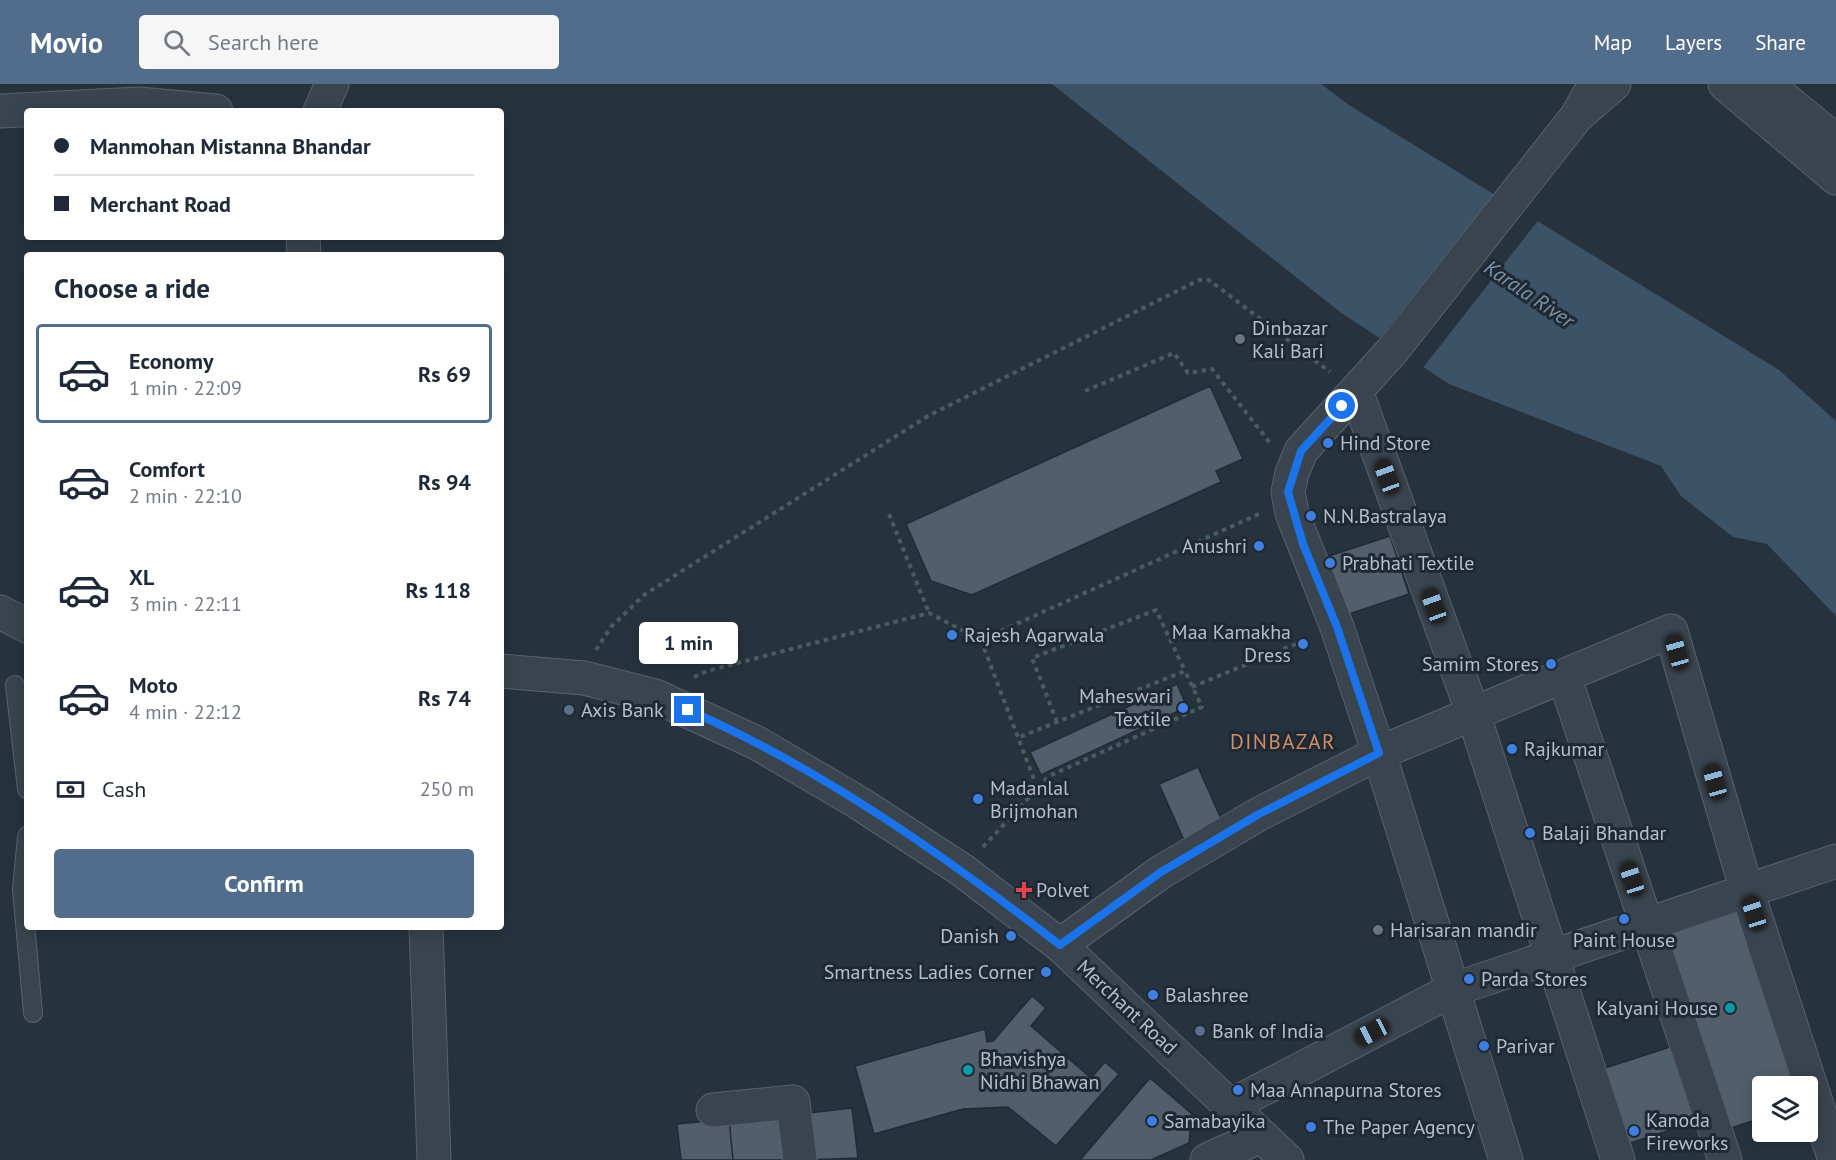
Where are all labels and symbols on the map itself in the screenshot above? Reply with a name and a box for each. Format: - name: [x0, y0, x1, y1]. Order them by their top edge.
- water label: Karala River: [1479, 254, 1581, 335]
- place label: Dinbazar Kali Bari: [1252, 315, 1328, 364]
- marker: Dinbazar Kali Bari: [1233, 332, 1247, 346]
- route start: [1328, 392, 1355, 419]
- place label: Hind Store: [1340, 430, 1431, 456]
- marker: Hind Store: [1321, 436, 1335, 450]
- car: [1372, 457, 1402, 497]
- place label: N.N.Bastralaya: [1323, 503, 1447, 529]
- marker: N.N.Bastralaya: [1304, 509, 1318, 523]
- place label: Anushri: [1182, 533, 1247, 559]
- marker: Anushri: [1252, 539, 1266, 553]
- place label: Prabhati Textile: [1342, 550, 1474, 576]
- marker: Prabhati Textile: [1323, 556, 1337, 570]
- car: [1419, 586, 1449, 626]
- place label: Maa Kamakha Dress: [1172, 619, 1291, 668]
- place label: Rajesh Agarwala: [964, 622, 1104, 648]
- callout: 1 min: [638, 623, 738, 665]
- marker: Rajesh Agarwala: [945, 628, 959, 642]
- car: [1663, 632, 1691, 672]
- marker: Maa Kamakha Dress: [1296, 637, 1310, 651]
- place label: Samim Stores: [1422, 651, 1539, 677]
- marker: Samim Stores: [1544, 657, 1558, 671]
- place label: Maheswari Textile: [1079, 683, 1171, 732]
- route end: [674, 696, 701, 723]
- place label: Axis Bank: [581, 697, 664, 723]
- marker: Maheswari Textile: [1176, 701, 1190, 715]
- marker: Axis Bank: [562, 703, 576, 717]
- district label: DINBAZAR: [1230, 728, 1336, 755]
- place label: Rajkumar: [1524, 736, 1604, 762]
- marker: Rajkumar: [1505, 742, 1519, 756]
- car: [1701, 762, 1729, 802]
- place label: Madanlal Brijmohan: [990, 775, 1078, 824]
- marker: Madanlal Brijmohan: [971, 792, 985, 806]
- place label: Balaji Bhandar: [1542, 820, 1667, 846]
- marker: Balaji Bhandar: [1523, 826, 1537, 840]
- car: [1618, 859, 1646, 899]
- place label: Polvet: [1036, 877, 1090, 903]
- marker: Polvet: [1017, 883, 1031, 897]
- car: [1740, 893, 1768, 933]
- marker: Paint House: [1617, 912, 1631, 926]
- place label: Harisaran mandir: [1390, 917, 1537, 943]
- place label: Danish: [940, 923, 999, 949]
- marker: Harisaran mandir: [1371, 923, 1385, 937]
- place label: Paint House: [1573, 927, 1675, 953]
- marker: Danish: [1004, 929, 1018, 943]
- street label: Merchant Road: [1071, 954, 1183, 1060]
- place label: Smartness Ladies Corner: [824, 959, 1034, 985]
- marker: Smartness Ladies Corner: [1039, 965, 1053, 979]
- place label: Parda Stores: [1481, 966, 1588, 992]
- marker: Parda Stores: [1462, 972, 1476, 986]
- place label: Balashree: [1165, 982, 1249, 1008]
- marker: Balashree: [1146, 988, 1160, 1002]
- place label: Kalyani House: [1596, 995, 1718, 1021]
- marker: Kalyani House: [1723, 1001, 1737, 1015]
- car: [1352, 1016, 1392, 1048]
- place label: Bank of India: [1212, 1018, 1324, 1044]
- marker: Bank of India: [1193, 1024, 1207, 1038]
- place label: Parivar: [1496, 1033, 1555, 1059]
- marker: Parivar: [1477, 1039, 1491, 1053]
- place label: Bhavishya Nidhi Bhawan: [980, 1046, 1099, 1095]
- marker: Bhavishya Nidhi Bhawan: [961, 1063, 975, 1077]
- place label: Maa Annapurna Stores: [1250, 1077, 1442, 1103]
- marker: Maa Annapurna Stores: [1231, 1083, 1245, 1097]
- place label: Kanoda Fireworks: [1646, 1107, 1728, 1156]
- place label: Samabayika: [1164, 1108, 1266, 1134]
- marker: Samabayika: [1145, 1114, 1159, 1128]
- place label: The Paper Agency: [1323, 1114, 1475, 1140]
- marker: The Paper Agency: [1304, 1120, 1318, 1134]
- marker: Kanoda Fireworks: [1627, 1124, 1641, 1138]

